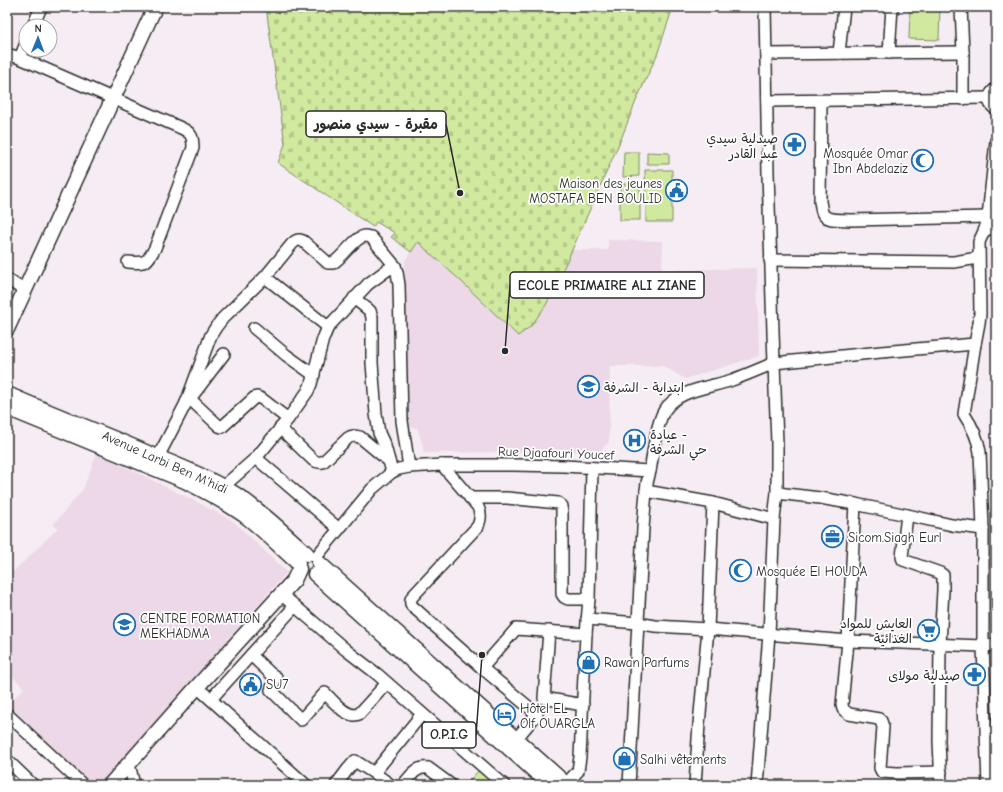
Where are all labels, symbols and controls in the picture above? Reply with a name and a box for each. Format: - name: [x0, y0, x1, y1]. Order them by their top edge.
- north arrow: [18, 18, 58, 58]
- text: N: [34, 22, 42, 35]
- callout: مقبرة - سيدي منصور: [306, 111, 446, 137]
- text: مقبرة - سيدي منصور: [312, 116, 438, 135]
- place label: صيدلية سيدي عبد القادر: [706, 131, 778, 162]
- pharmacy icon: صيدلية سيدي عبد القادر: [781, 132, 807, 158]
- place label: Mosquée Omar Ibn Abdelaziz: [823, 146, 909, 176]
- mosque icon: Mosquée Omar Ibn Abdelaziz: [910, 147, 936, 173]
- place label: Maison des jeunes MOSTAFA BEN BOULID: [529, 176, 662, 206]
- public building icon: Maison des jeunes MOSTAFA BEN BOULID: [664, 177, 690, 203]
- callout: ECOLE PRIMAIRE ALI ZIANE: [510, 272, 704, 298]
- text: ECOLE PRIMAIRE ALI ZIANE: [518, 277, 697, 294]
- school or university icon: ابتداية - الشرفة: [575, 374, 601, 400]
- place label: ابتداية - الشرفة: [604, 380, 684, 396]
- place label: عيادة - حي الشرفة: [650, 427, 707, 461]
- street label: Avenue Larbi Ben M'hidi: [100, 428, 230, 496]
- hospital icon: عيادة - حي الشرفة: [621, 428, 647, 454]
- street label: Rue Djaafouri Youcef: [498, 443, 616, 463]
- office icon: Sicom.Siagh Eurl: [819, 524, 845, 550]
- place label: Sicom.Siagh Eurl: [848, 530, 942, 545]
- mosque icon: Mosquée El HOUDA: [727, 558, 753, 584]
- place label: Mosquée El HOUDA: [756, 564, 868, 579]
- place label: CENTRE FORMATION MEKHADMA: [140, 611, 260, 641]
- school or university icon: CENTRE FORMATION MEKHADMA: [111, 612, 137, 638]
- place label: العايش للمواد الغذائية: [840, 616, 912, 647]
- supermarket icon: العايش للمواد الغذائية: [915, 617, 941, 643]
- shop icon: Rawan Parfums: [575, 649, 601, 675]
- place label: Rawan Parfums: [604, 655, 689, 670]
- pharmacy icon: صيدلية مولاى: [962, 662, 988, 688]
- place label: صيدلية مولاى: [888, 668, 960, 684]
- public building icon: SU7: [237, 671, 263, 697]
- place label: SU7: [266, 677, 288, 692]
- place label: Hôtel EL Olf OUARGLA: [520, 701, 595, 731]
- hotel icon: Hôtel EL Olf OUARGLA: [491, 702, 517, 728]
- callout: O.P.I.G: [422, 722, 476, 748]
- text: O.P.I.G: [430, 726, 468, 743]
- shop icon: Salhi vêtements: [612, 746, 638, 772]
- place label: Salhi vêtements: [640, 752, 726, 767]

